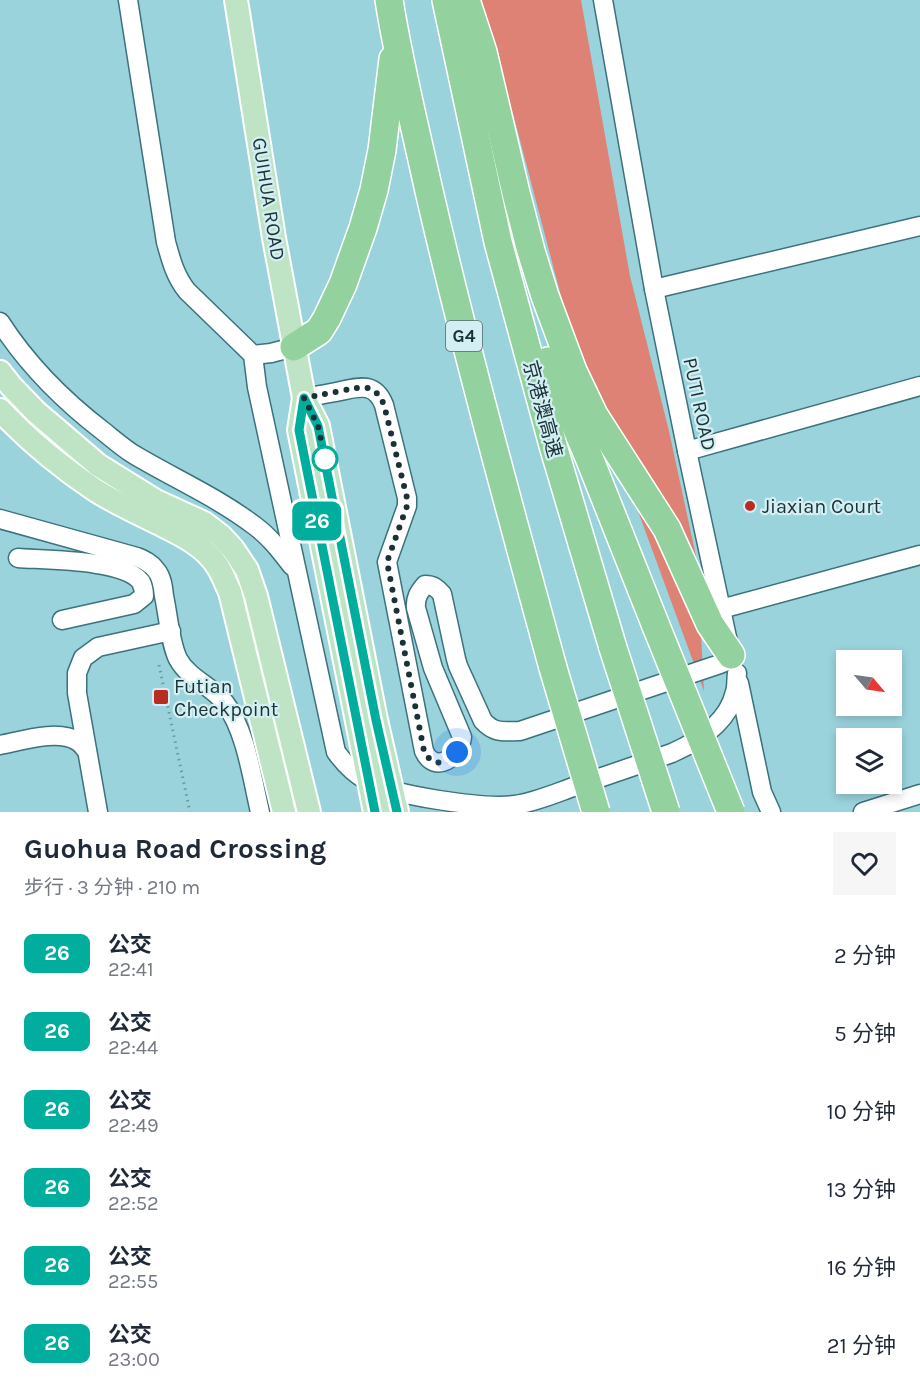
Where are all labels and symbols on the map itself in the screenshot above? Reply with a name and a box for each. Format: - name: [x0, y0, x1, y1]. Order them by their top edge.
- street label: GUIHUA ROAD: [247, 136, 290, 262]
- road number: G4: [446, 321, 482, 351]
- street label: PUTI ROAD: [678, 356, 721, 453]
- street label: 京港澳高速: [518, 358, 567, 460]
- unlabelled marker: [312, 446, 338, 472]
- place label: Jiaxian Court: [762, 495, 882, 518]
- marker: Jiaxian Court: [743, 499, 757, 513]
- line badge: 26: [290, 502, 344, 540]
- north arrow: [836, 650, 902, 716]
- place label: Futian Checkpoint: [174, 675, 279, 721]
- marker: Futian Checkpoint: [152, 688, 170, 706]
- your location: [442, 737, 472, 767]

